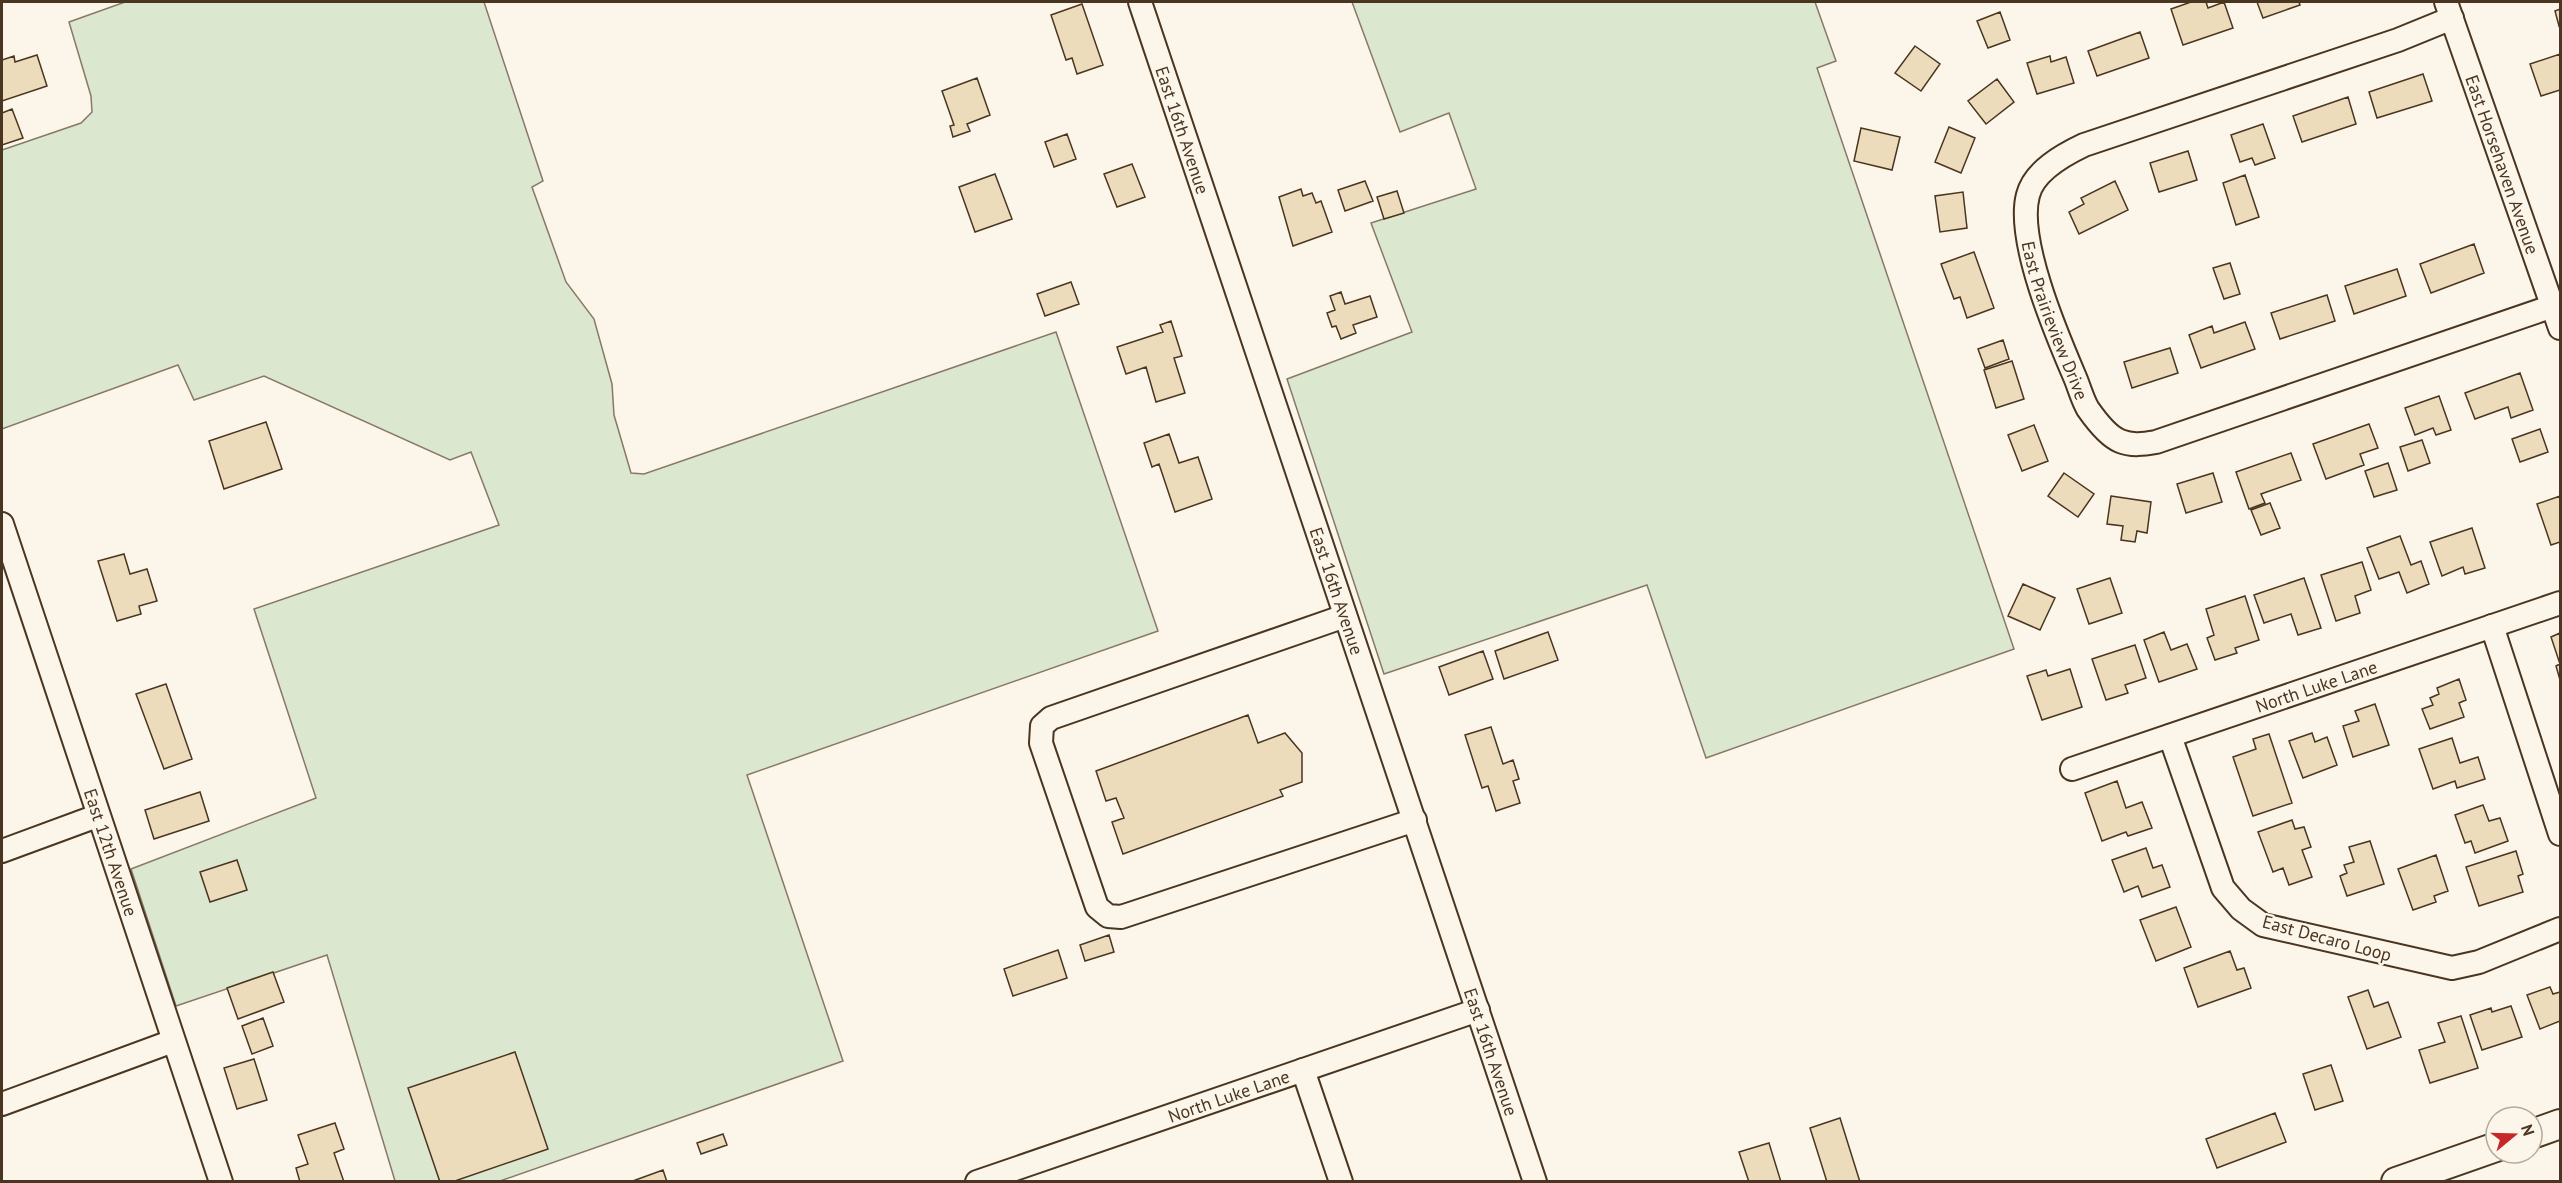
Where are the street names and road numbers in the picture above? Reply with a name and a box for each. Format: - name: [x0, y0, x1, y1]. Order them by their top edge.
- street label: East 16th Avenue: [1151, 63, 1215, 197]
- street label: East Horsehaven Avenue: [2461, 72, 2545, 257]
- street label: East Prairieview Drive: [2017, 239, 2094, 403]
- street label: East 16th Avenue: [1305, 524, 1369, 658]
- street label: North Luke Lane: [2252, 655, 2380, 717]
- street label: East 12th Avenue: [79, 785, 143, 919]
- street label: East Decaro Loop: [2260, 910, 2394, 966]
- street label: East 16th Avenue: [1459, 985, 1523, 1119]
- street label: North Luke Lane: [1165, 1064, 1292, 1127]

